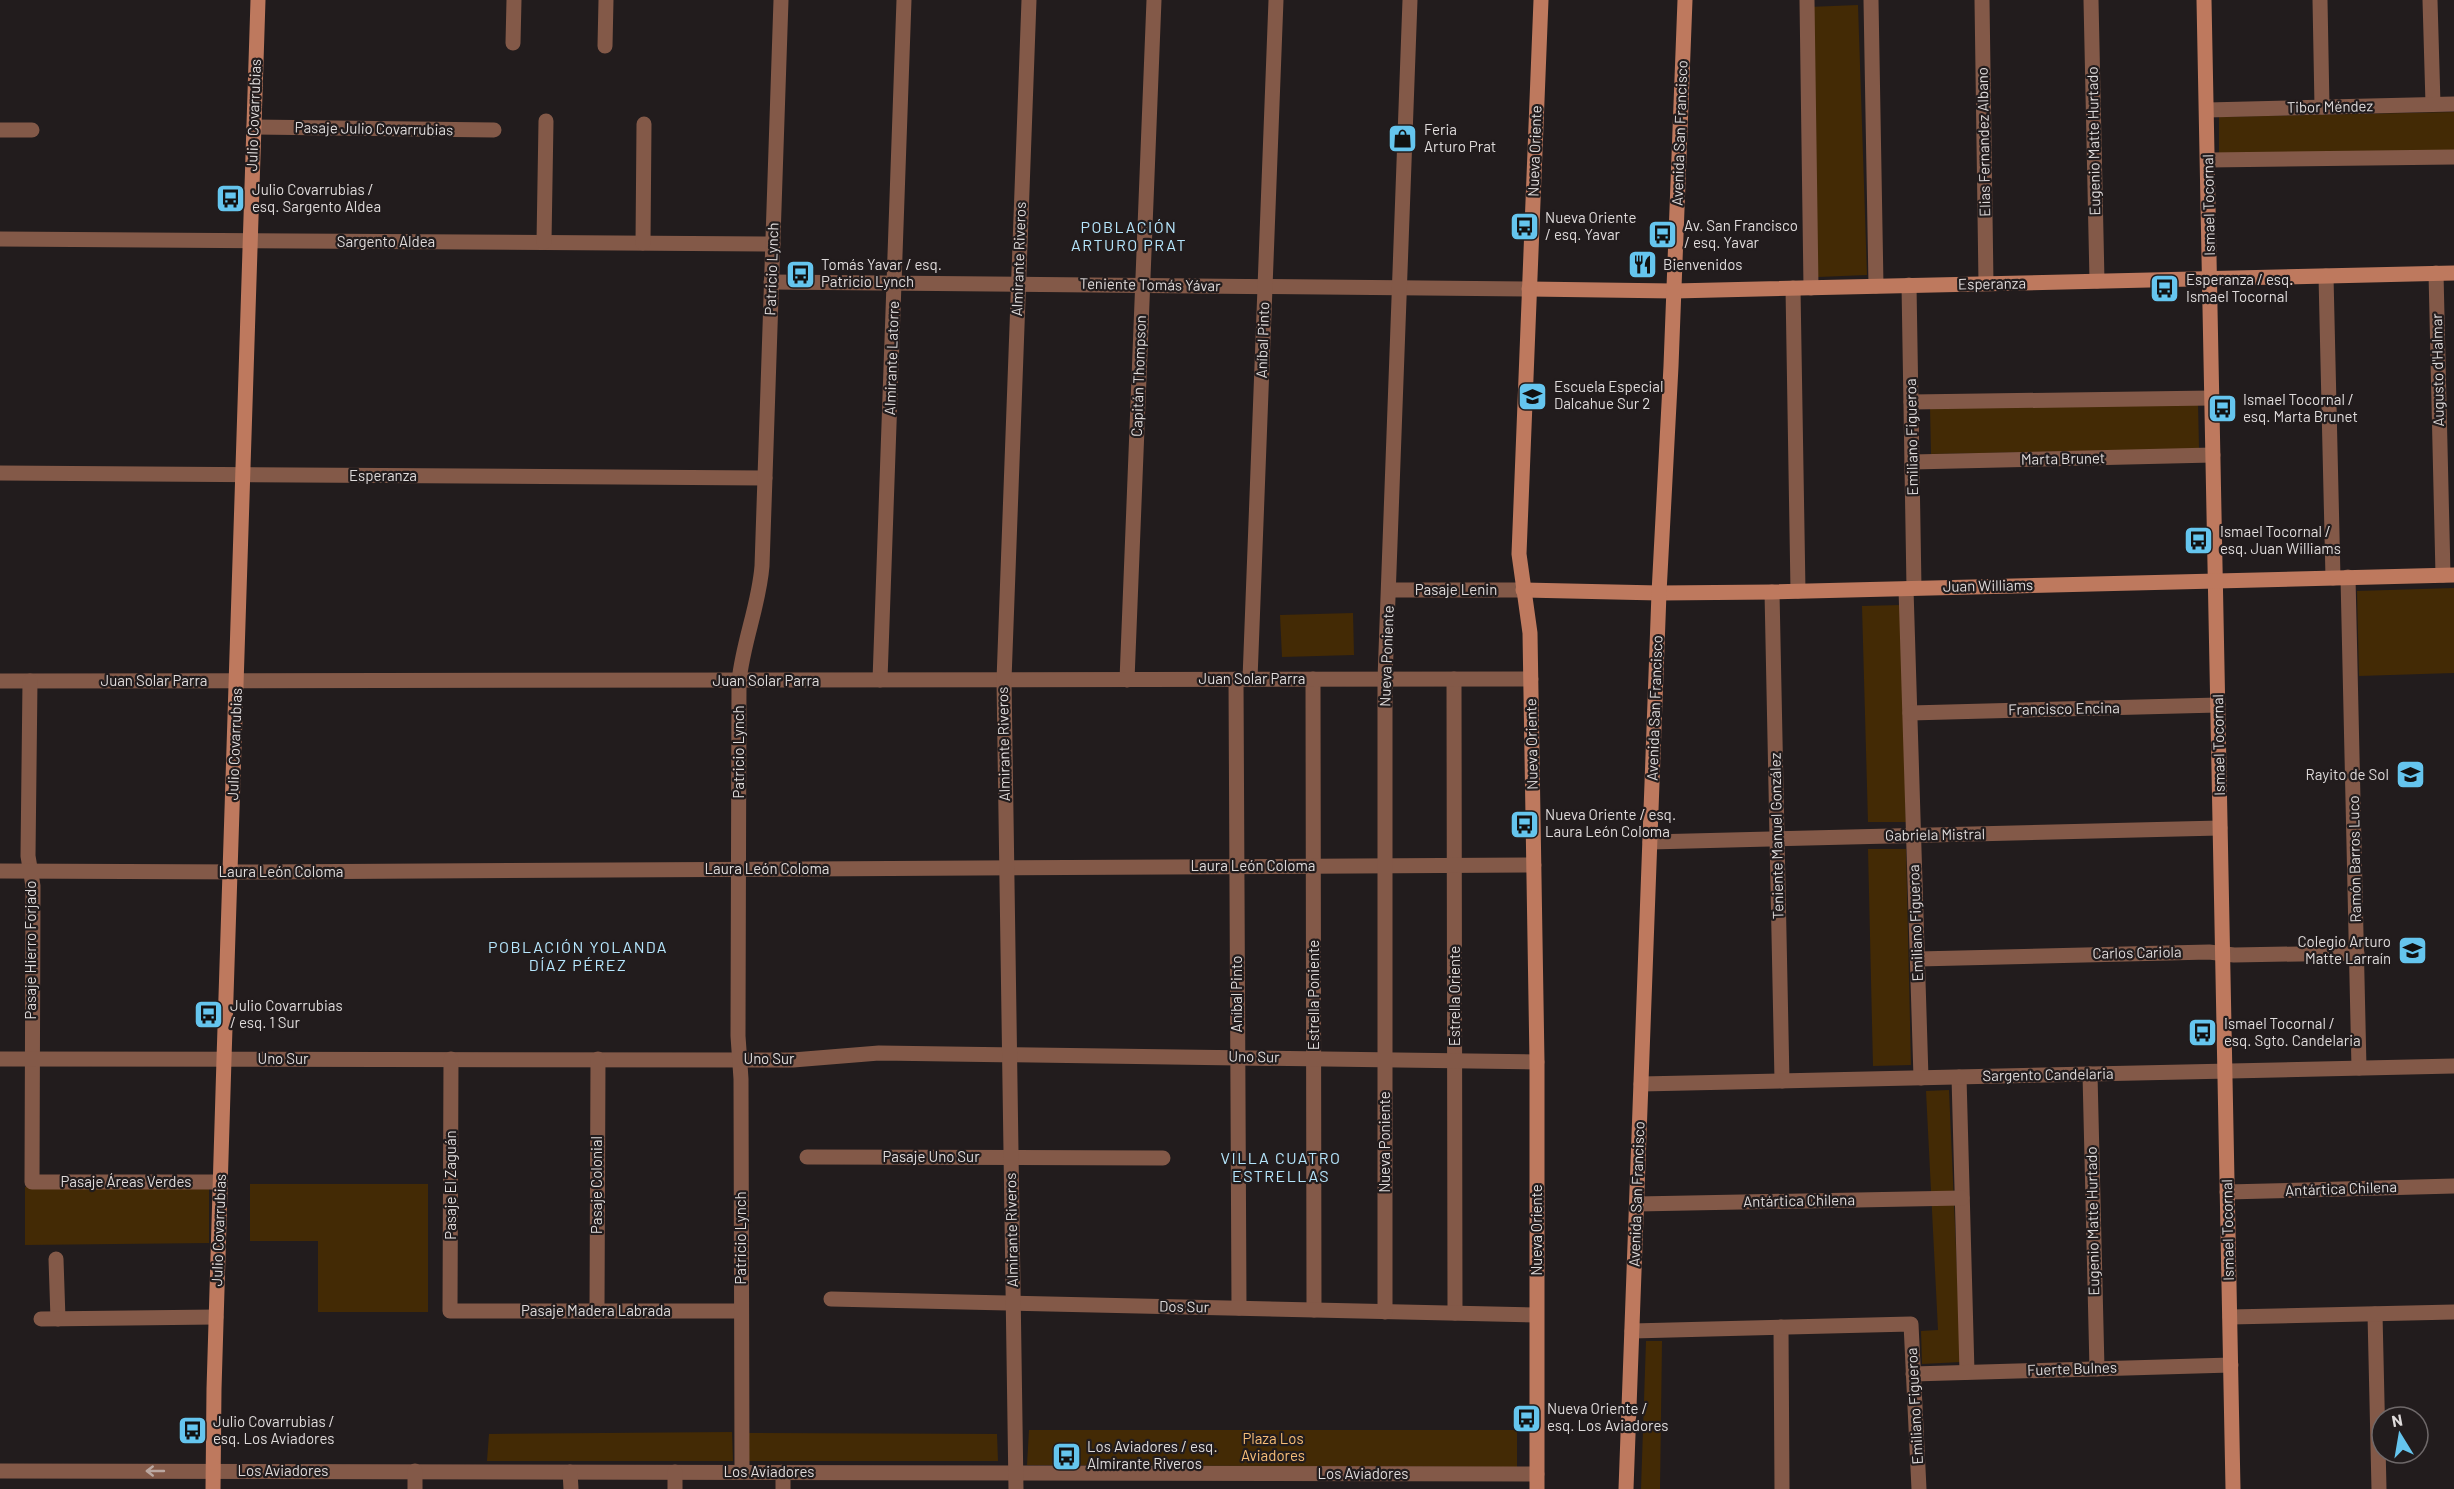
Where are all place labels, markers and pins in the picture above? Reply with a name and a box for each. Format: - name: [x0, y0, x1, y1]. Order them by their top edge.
- place label: Feria Arturo Prat: [1424, 120, 1496, 155]
- shop icon: Feria Arturo Prat: [1387, 123, 1419, 155]
- place label: Julio Covarrubias / esq. Sargento Aldea: [252, 180, 381, 215]
- bus stop icon: Julio Covarrubias / esq. Sargento Aldea: [215, 183, 247, 215]
- place label: Nueva Oriente / esq. Yavar: [1545, 208, 1637, 243]
- bus stop icon: Nueva Oriente / esq. Yavar: [1508, 211, 1540, 243]
- place label: Av. San Francisco / esq. Yavar: [1684, 216, 1798, 251]
- bus stop icon: Av. San Francisco / esq. Yavar: [1647, 219, 1679, 251]
- restaurant icon: Bienvenidos: [1626, 249, 1658, 281]
- place label: Tomás Yavar / esq. Patricio Lynch: [821, 255, 942, 290]
- place label: Bienvenidos: [1663, 255, 1743, 273]
- bus stop icon: Tomás Yavar / esq. Patricio Lynch: [784, 258, 816, 290]
- place label: Esperanza / esq. Ismael Tocornal: [2186, 270, 2294, 305]
- bus stop icon: Esperanza / esq. Ismael Tocornal: [2149, 273, 2181, 305]
- place label: Escuela Especial Dalcahue Sur 2: [1554, 377, 1663, 412]
- school or university icon: Escuela Especial Dalcahue Sur 2: [1517, 380, 1549, 412]
- place label: Ismael Tocornal / esq. Marta Brunet: [2243, 390, 2358, 425]
- bus stop icon: Ismael Tocornal / esq. Marta Brunet: [2206, 393, 2238, 425]
- place label: Ismael Tocornal / esq. Juan Williams: [2220, 522, 2341, 557]
- bus stop icon: Ismael Tocornal / esq. Juan Williams: [2183, 525, 2215, 557]
- school or university icon: Rayito de Sol: [2394, 759, 2426, 791]
- place label: Rayito de Sol: [2306, 765, 2389, 783]
- place label: Nueva Oriente / esq. Laura León Coloma: [1545, 805, 1676, 840]
- bus stop icon: Nueva Oriente / esq. Laura León Coloma: [1508, 808, 1540, 840]
- place label: Colegio Arturo Matte Larraín: [2297, 932, 2391, 967]
- school or university icon: Colegio Arturo Matte Larraín: [2396, 935, 2428, 967]
- place label: Julio Covarrubias / esq. 1 Sur: [230, 996, 343, 1031]
- bus stop icon: Julio Covarrubias / esq. 1 Sur: [193, 999, 225, 1031]
- place label: Ismael Tocornal / esq. Sgto. Candelaria: [2224, 1014, 2361, 1049]
- bus stop icon: Ismael Tocornal / esq. Sgto. Candelaria: [2187, 1017, 2219, 1049]
- place label: Nueva Oriente / esq. Los Aviadores: [1547, 1399, 1669, 1434]
- bus stop icon: Nueva Oriente / esq. Los Aviadores: [1510, 1402, 1542, 1434]
- place label: Julio Covarrubias / esq. Los Aviadores: [213, 1412, 335, 1447]
- bus stop icon: Julio Covarrubias / esq. Los Aviadores: [176, 1415, 208, 1447]
- place label: Los Aviadores / esq. Almirante Riveros: [1087, 1437, 1218, 1472]
- bus stop icon: Los Aviadores / esq. Almirante Riveros: [1050, 1440, 1082, 1472]

